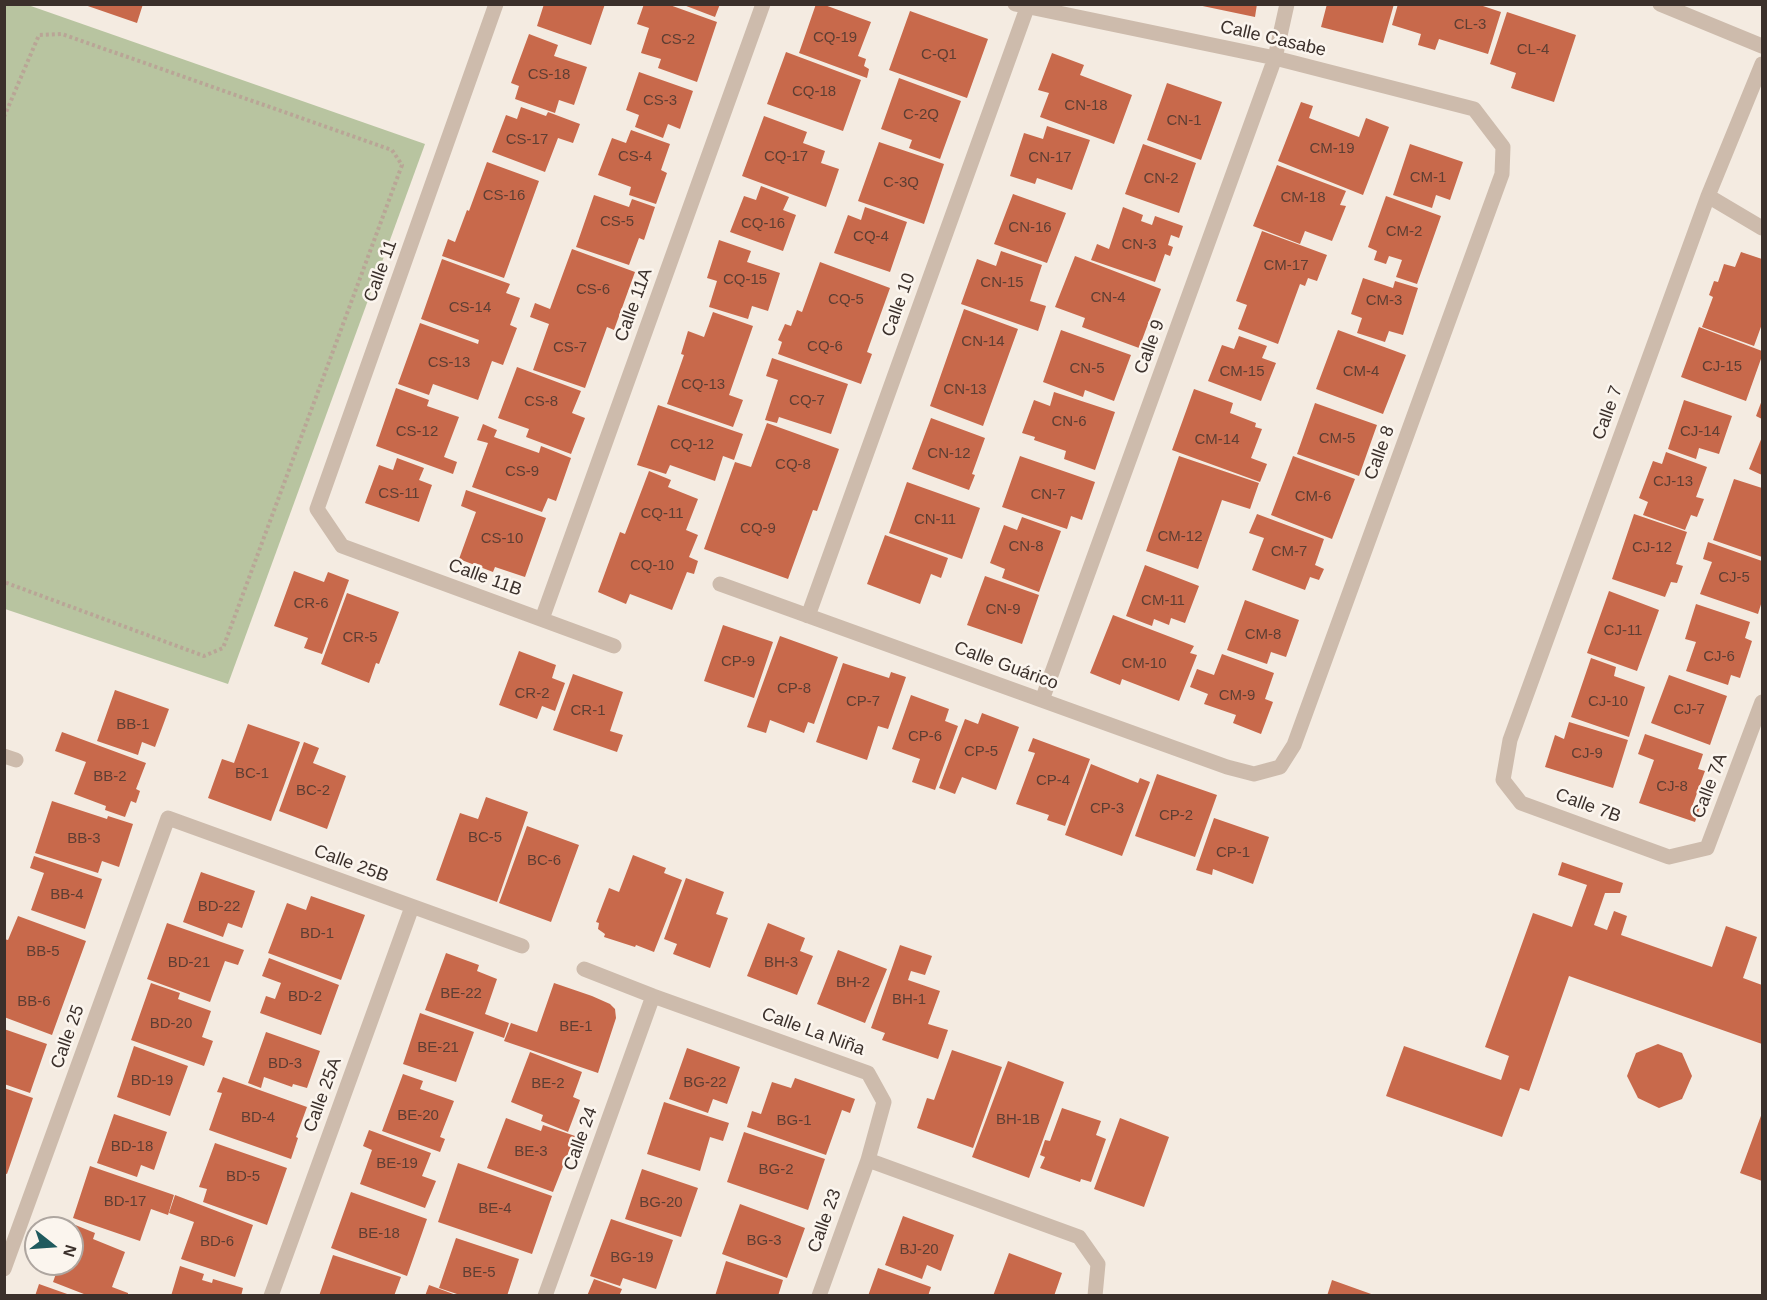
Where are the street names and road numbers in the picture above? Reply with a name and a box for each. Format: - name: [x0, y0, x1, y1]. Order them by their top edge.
- street label: Calle Casabe: [1218, 16, 1328, 62]
- street label: Calle 11: [360, 237, 402, 305]
- street label: Calle 11A: [611, 265, 657, 345]
- street label: Calle 10: [878, 270, 920, 340]
- street label: Calle 9: [1130, 317, 1170, 377]
- street label: Calle 7: [1588, 383, 1628, 443]
- street label: Calle 8: [1360, 423, 1400, 483]
- street label: Calle 11B: [445, 555, 525, 601]
- street label: Calle Guárico: [951, 637, 1061, 695]
- street label: Calle 7A: [1688, 750, 1732, 822]
- street label: Calle 7B: [1552, 784, 1624, 828]
- street label: Calle 25B: [311, 841, 391, 887]
- street label: Calle 25: [47, 1002, 89, 1072]
- street label: Calle La Niña: [759, 1003, 867, 1061]
- street label: Calle 25A: [300, 1055, 346, 1135]
- street label: Calle 24: [560, 1104, 602, 1174]
- street label: Calle 23: [804, 1186, 846, 1256]

